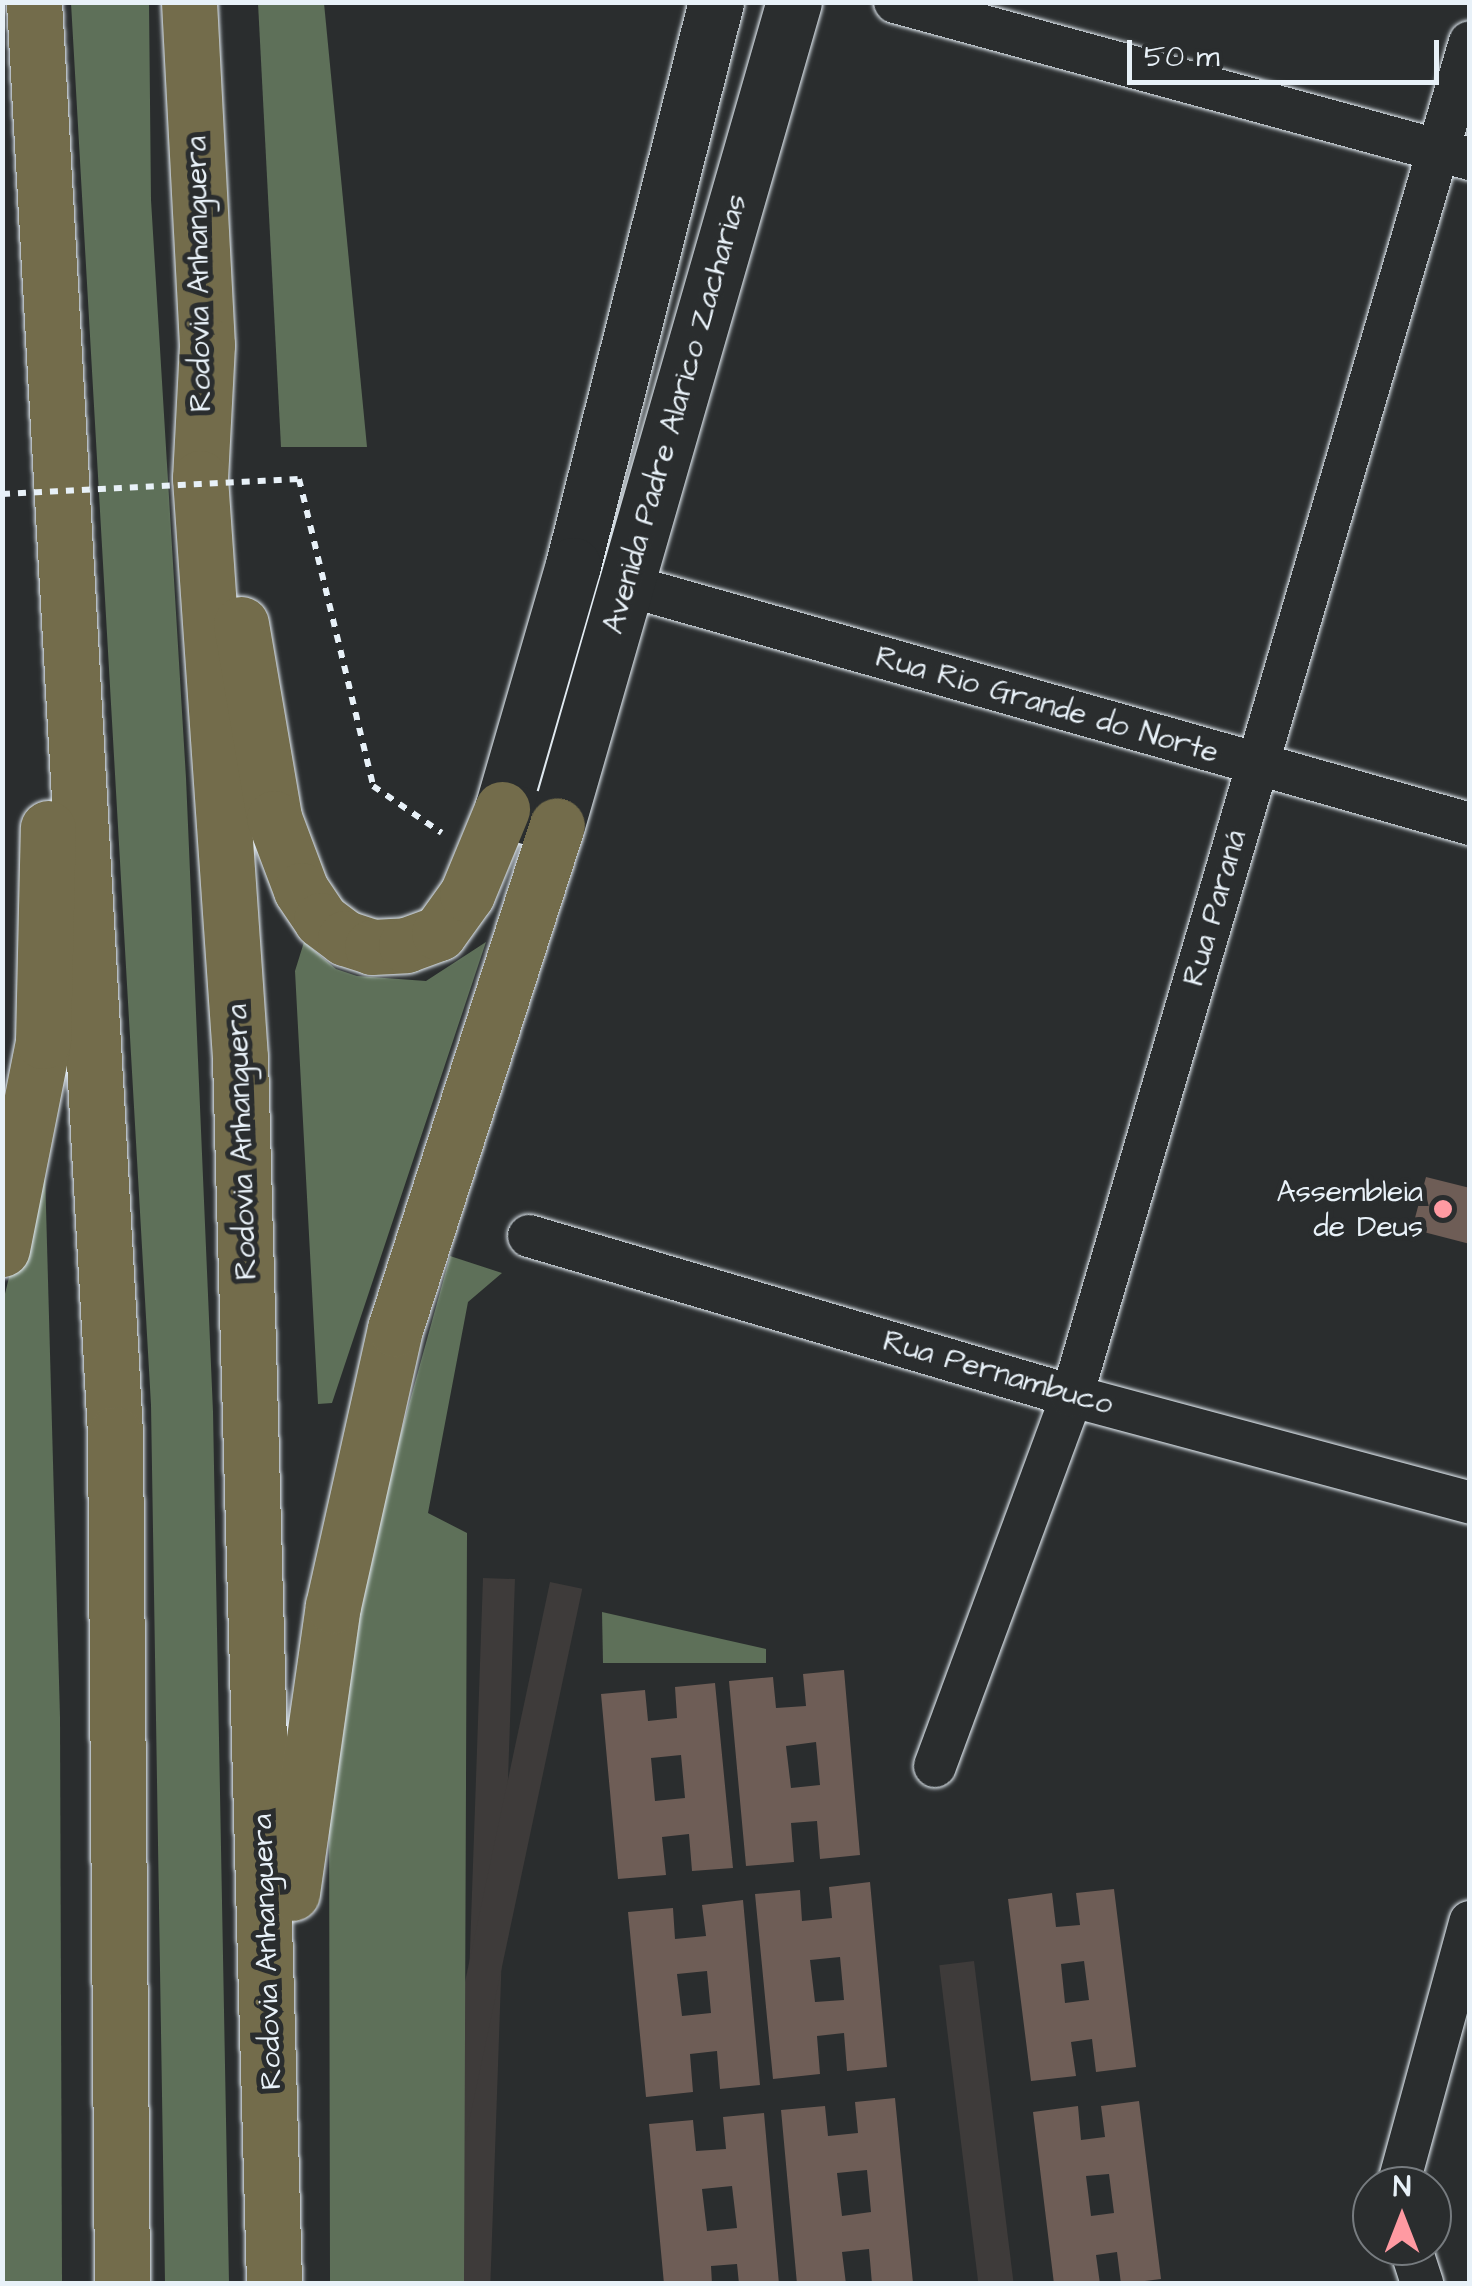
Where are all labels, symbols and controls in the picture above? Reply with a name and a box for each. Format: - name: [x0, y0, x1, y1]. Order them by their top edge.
- scale bar: [1132, 20, 1444, 82]
- text: 50 m: [1144, 36, 1220, 78]
- street label: Rodovia Anhanguera: [179, 136, 219, 412]
- street label: Avenida Padre Alarico Zacharias: [595, 190, 755, 638]
- street label: Rua Rio Grande do Norte: [872, 639, 1222, 771]
- street label: Rua Paraná: [1176, 826, 1254, 990]
- street label: Rodovia Anhanguera: [219, 1003, 265, 1281]
- place label: Assembleia de Deus: [1276, 1174, 1423, 1244]
- marker: Assembleia de Deus: [1432, 1198, 1454, 1220]
- street label: Rua Pernambuco: [879, 1323, 1117, 1423]
- street label: Rodovia Anhanguera: [244, 1813, 290, 2091]
- north arrow: [1352, 2166, 1452, 2266]
- text: N: [1393, 2168, 1411, 2207]

